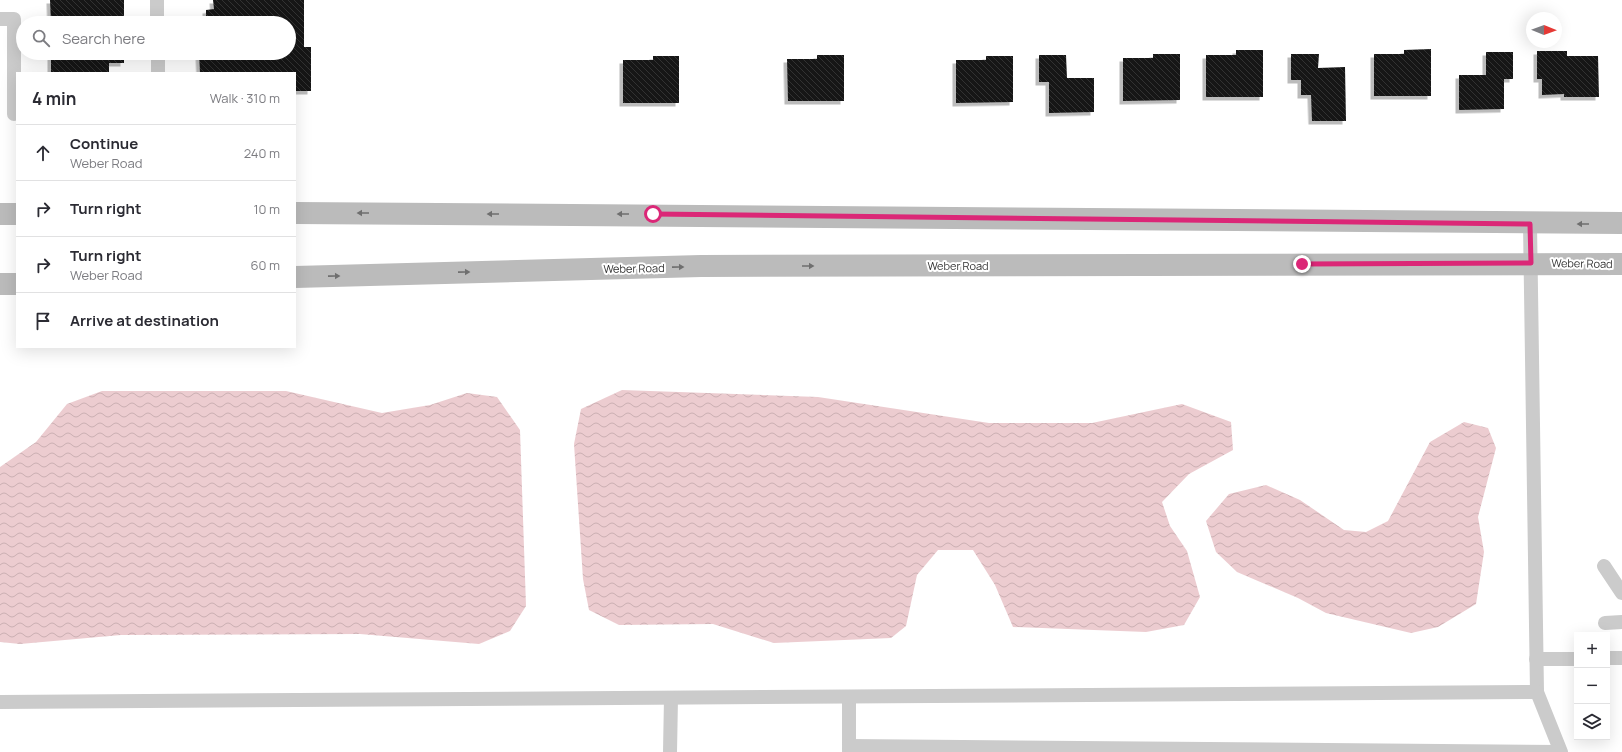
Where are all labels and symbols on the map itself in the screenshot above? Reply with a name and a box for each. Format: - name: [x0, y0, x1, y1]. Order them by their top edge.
- north arrow: [1526, 12, 1562, 48]
- route start: [644, 205, 662, 223]
- one-way arrow: [356, 210, 369, 216]
- one-way arrow: [486, 211, 499, 217]
- one-way arrow: [616, 211, 629, 217]
- one-way arrow: [1577, 220, 1589, 227]
- route end: [1293, 255, 1311, 273]
- street label: Weber Road: [1551, 255, 1613, 271]
- street label: Weber Road: [927, 258, 989, 273]
- street label: Weber Road: [603, 260, 665, 276]
- one-way arrow: [802, 263, 815, 269]
- one-way arrow: [672, 264, 685, 270]
- one-way arrow: [458, 269, 470, 276]
- one-way arrow: [328, 273, 341, 279]

